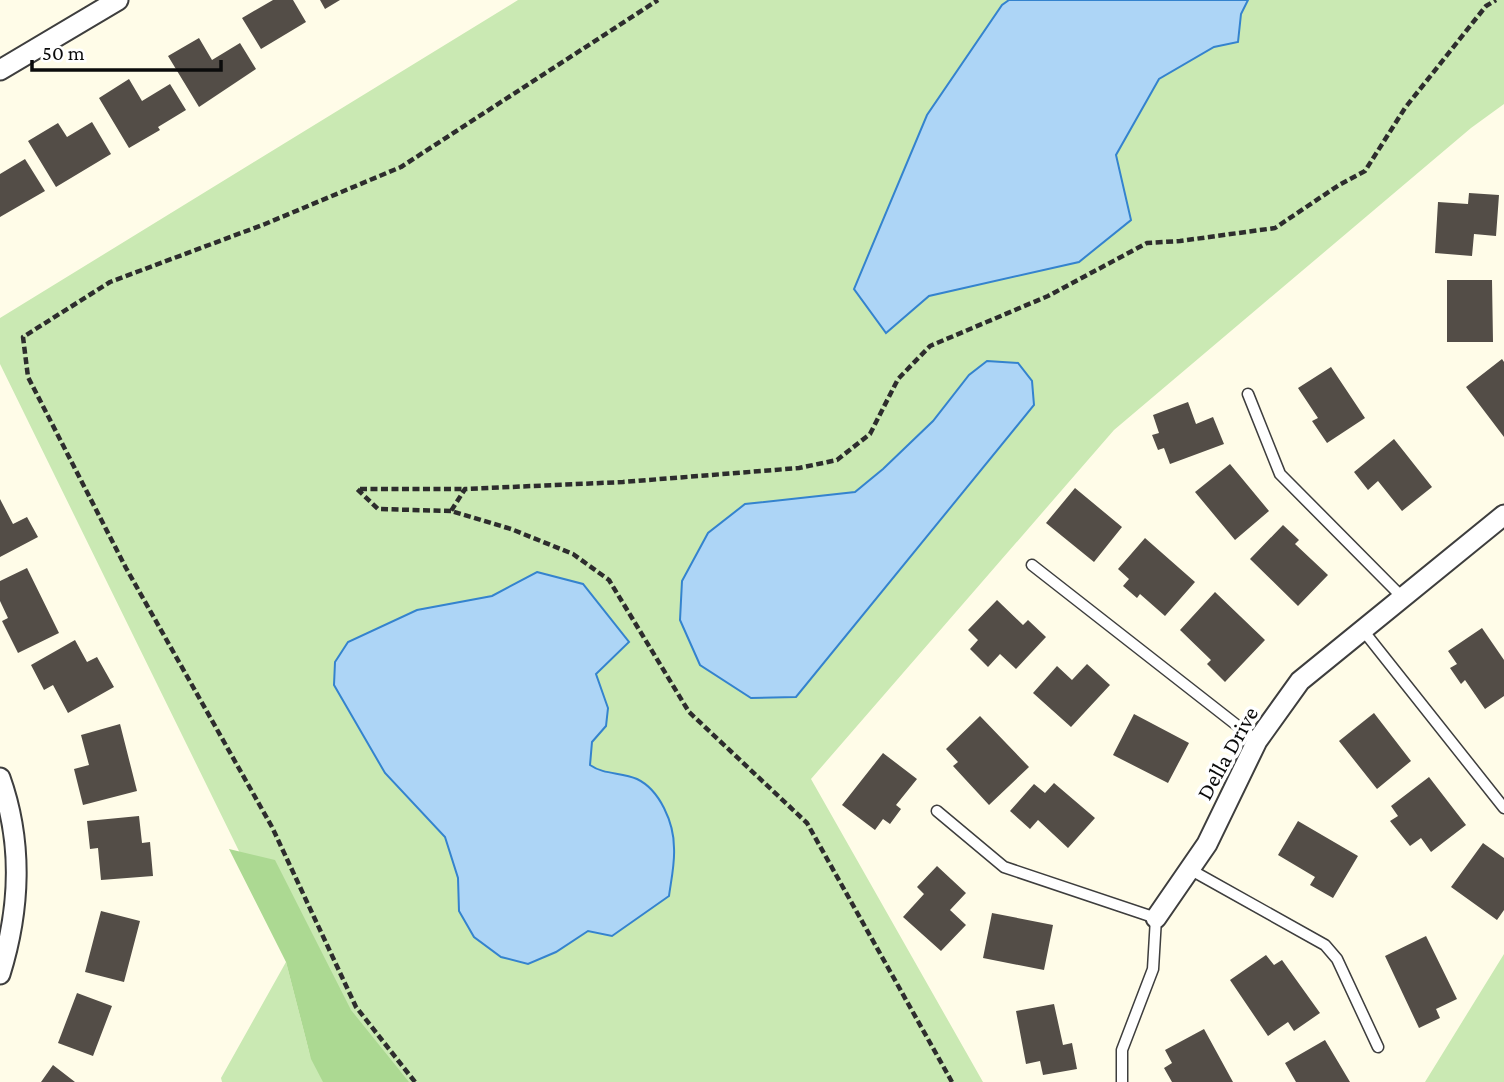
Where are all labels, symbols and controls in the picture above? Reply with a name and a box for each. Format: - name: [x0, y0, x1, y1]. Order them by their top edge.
- scale bar: [32, 28, 220, 72]
- text: 50 m: [42, 41, 85, 65]
- street label: Della Drive: [1191, 702, 1263, 804]

